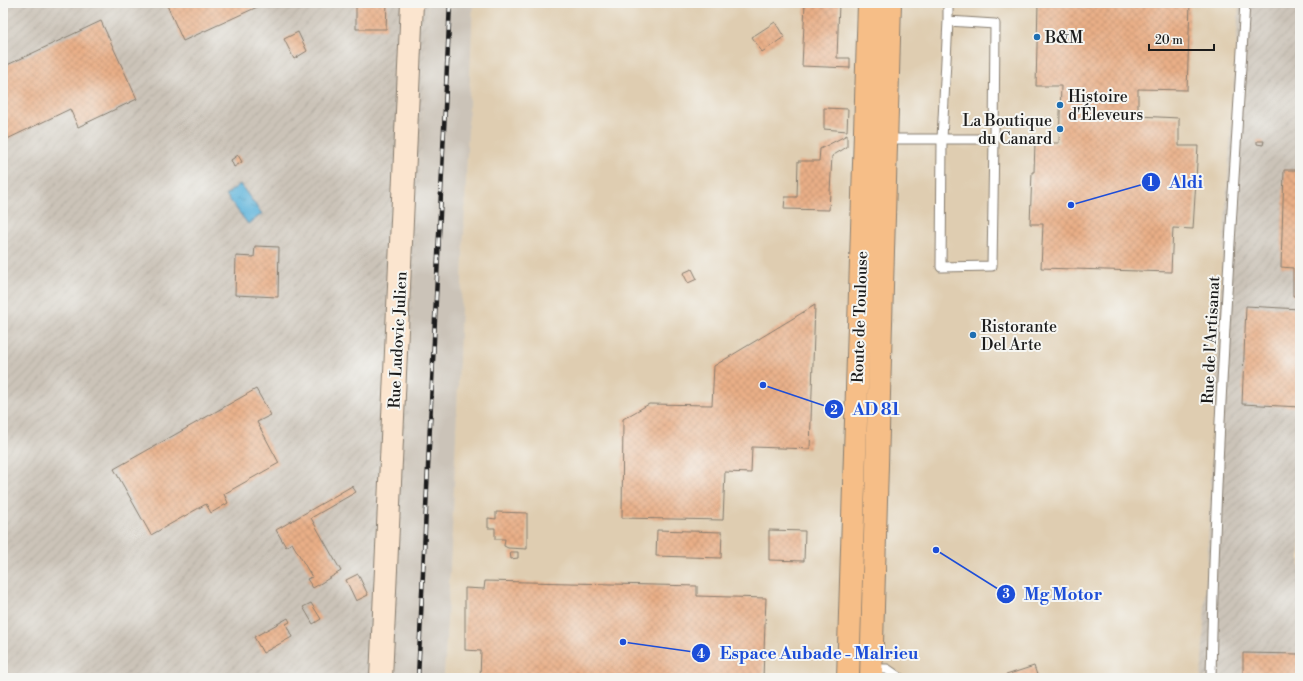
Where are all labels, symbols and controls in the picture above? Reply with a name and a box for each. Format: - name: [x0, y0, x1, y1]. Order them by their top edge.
- scale bar: [1149, 26, 1214, 52]
- place label: B&M: [1044, 28, 1083, 48]
- marker: B&M: [1032, 32, 1042, 42]
- text: 20 m: [1155, 33, 1183, 48]
- place label: Histoire d'Éleveurs: [1068, 87, 1143, 125]
- marker: Histoire d'Éleveurs: [1055, 100, 1065, 110]
- place label: La Boutique du Canard: [963, 111, 1052, 149]
- marker: La Boutique du Canard: [1055, 124, 1065, 134]
- callout: Aldi: [1141, 168, 1211, 197]
- text: Aldi: [1168, 172, 1204, 194]
- text: 1: [1148, 175, 1154, 190]
- street label: Route de Toulouse: [848, 251, 872, 383]
- street label: Rue Ludovic Julien: [384, 271, 412, 409]
- street label: Rue de l'Artisanat: [1198, 275, 1224, 405]
- place label: Ristorante Del Arte: [981, 317, 1057, 355]
- marker: Ristorante Del Arte: [968, 330, 978, 340]
- callout: AD 81: [824, 395, 907, 424]
- text: AD 81: [851, 399, 900, 421]
- text: 2: [830, 403, 838, 418]
- callout: Mg Motor: [996, 579, 1110, 608]
- text: Mg Motor: [1024, 584, 1103, 606]
- text: 3: [1002, 587, 1010, 602]
- callout: Espace Aubade - Malrieu: [691, 639, 926, 668]
- text: Espace Aubade - Malrieu: [720, 643, 919, 665]
- text: 4: [697, 647, 705, 662]

